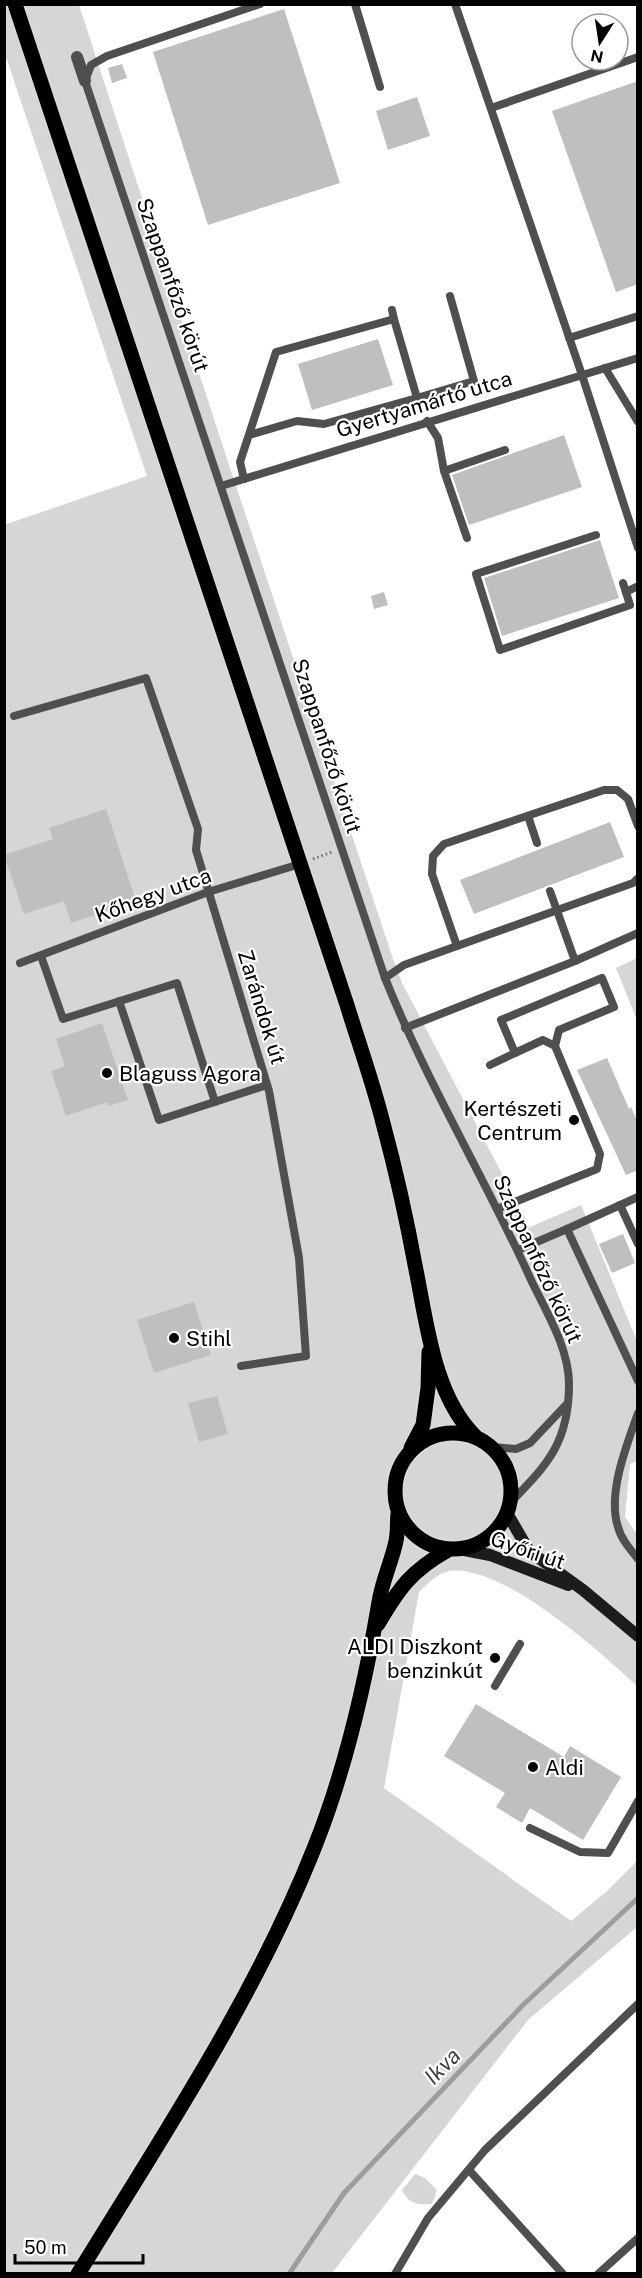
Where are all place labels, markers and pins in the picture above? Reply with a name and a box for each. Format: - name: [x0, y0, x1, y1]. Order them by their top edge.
- place label: Blaguss Agora: [119, 1061, 261, 1086]
- marker: Blaguss Agora: [100, 1066, 114, 1080]
- place label: Kertészeti Centrum: [463, 1096, 562, 1145]
- marker: Kertészeti Centrum: [567, 1113, 581, 1127]
- place label: Stihl: [186, 1326, 232, 1351]
- marker: Stihl: [167, 1331, 181, 1345]
- place label: ALDI Diszkont benzinkút: [347, 1634, 483, 1683]
- marker: ALDI Diszkont benzinkút: [488, 1651, 502, 1665]
- place label: Aldi: [545, 1755, 584, 1780]
- marker: Aldi: [526, 1760, 540, 1774]

